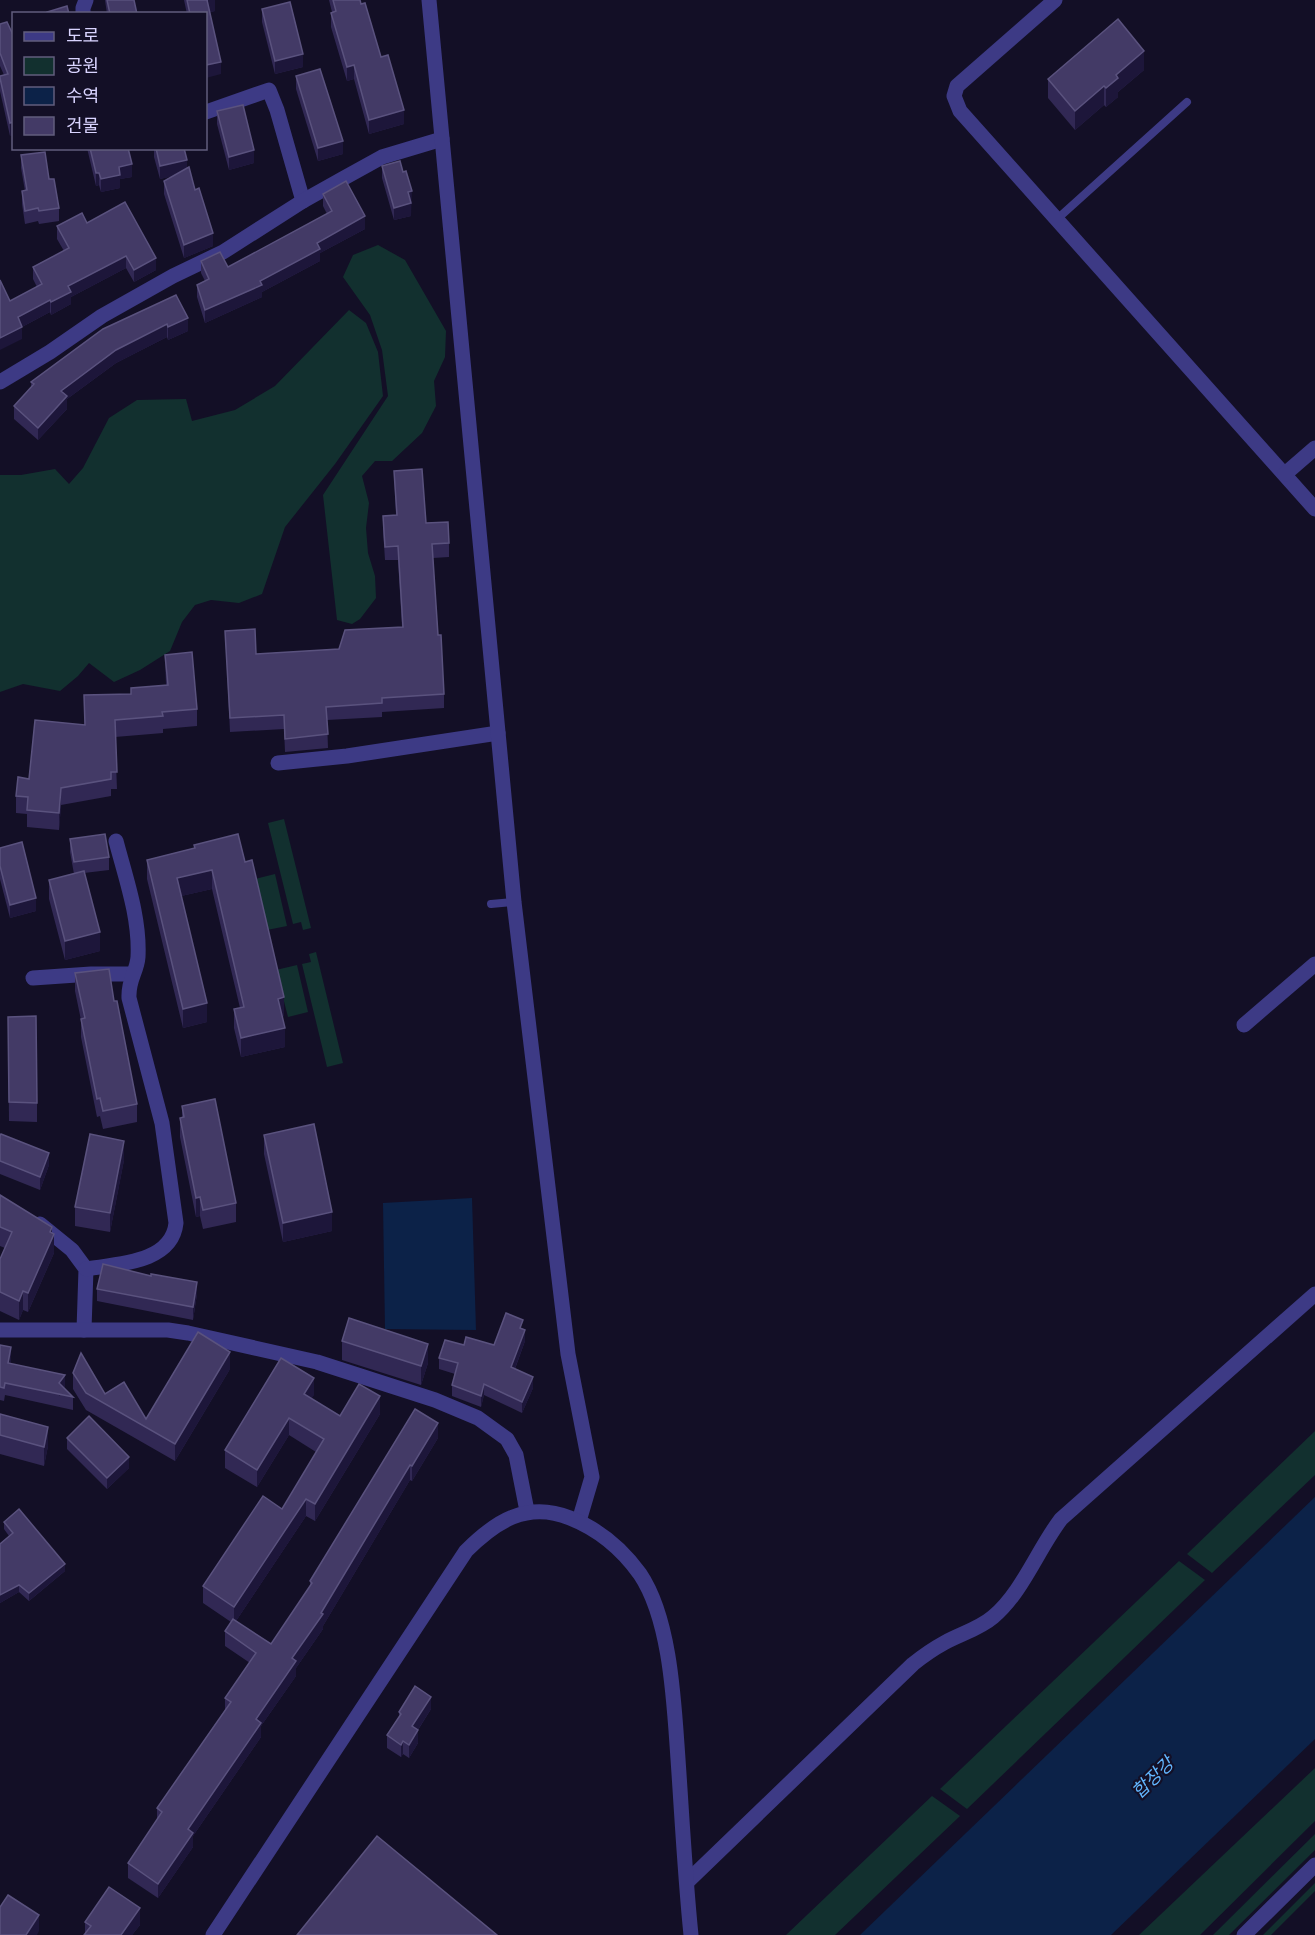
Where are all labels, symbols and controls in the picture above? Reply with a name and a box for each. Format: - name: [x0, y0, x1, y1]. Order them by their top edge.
- legend: [12, 12, 207, 150]
- text: 도로: [66, 25, 99, 46]
- text: 공원: [66, 55, 99, 76]
- text: 수역: [66, 85, 99, 106]
- text: 건물: [66, 115, 99, 136]
- water label: 합장강: [1127, 1751, 1180, 1802]

